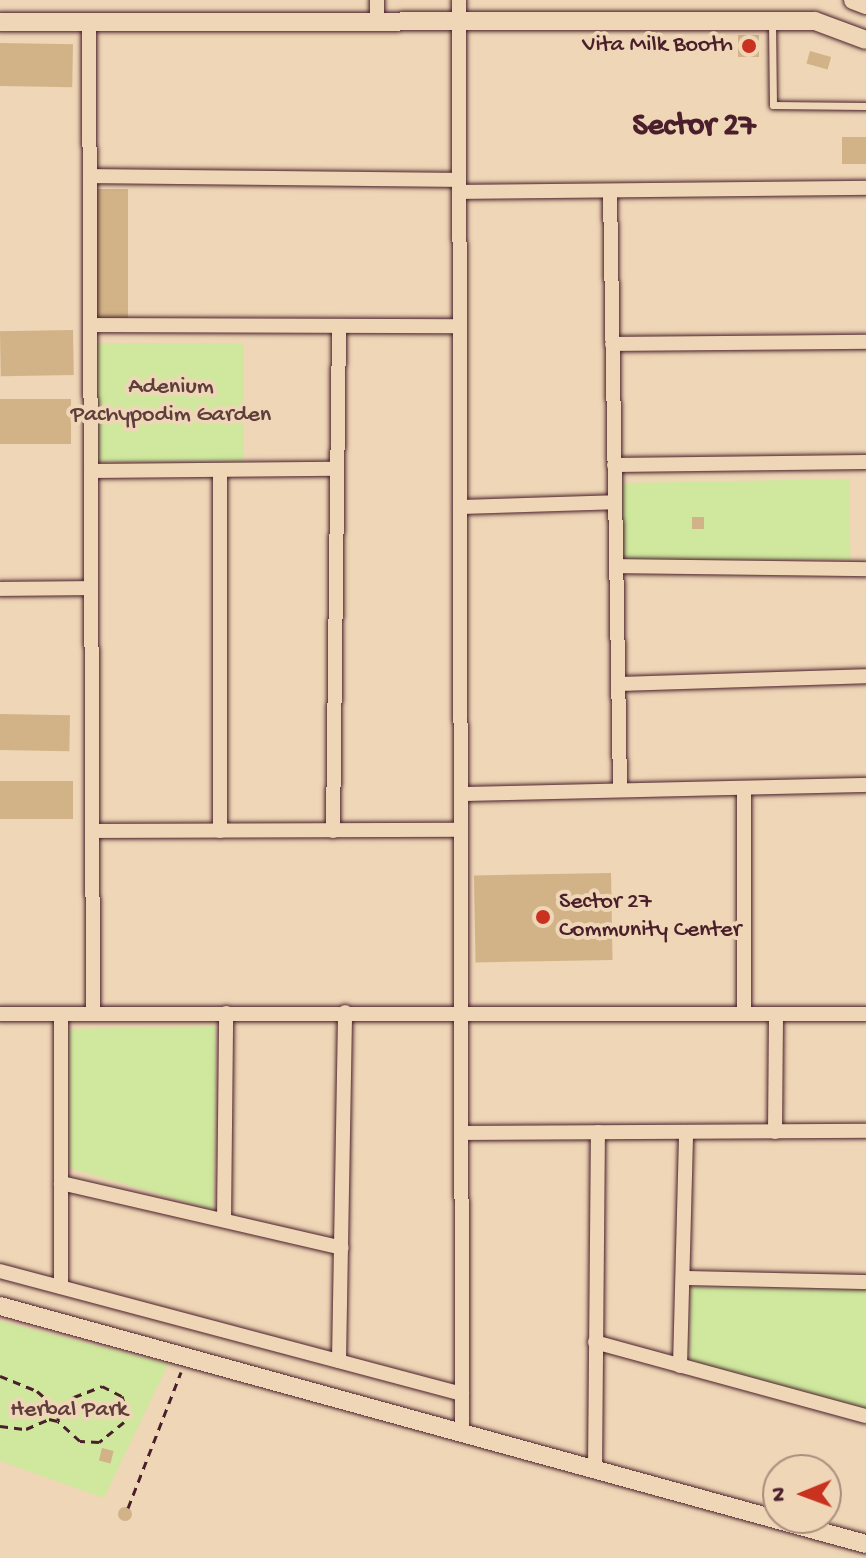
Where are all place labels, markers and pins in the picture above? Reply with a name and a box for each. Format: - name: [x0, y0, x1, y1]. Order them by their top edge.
- place label: Vita Milk Booth: [582, 32, 733, 60]
- marker: Vita Milk Booth: [740, 37, 758, 55]
- place label: Sector 27 Community Center: [559, 889, 741, 945]
- marker: Sector 27 Community Center: [534, 908, 552, 926]

